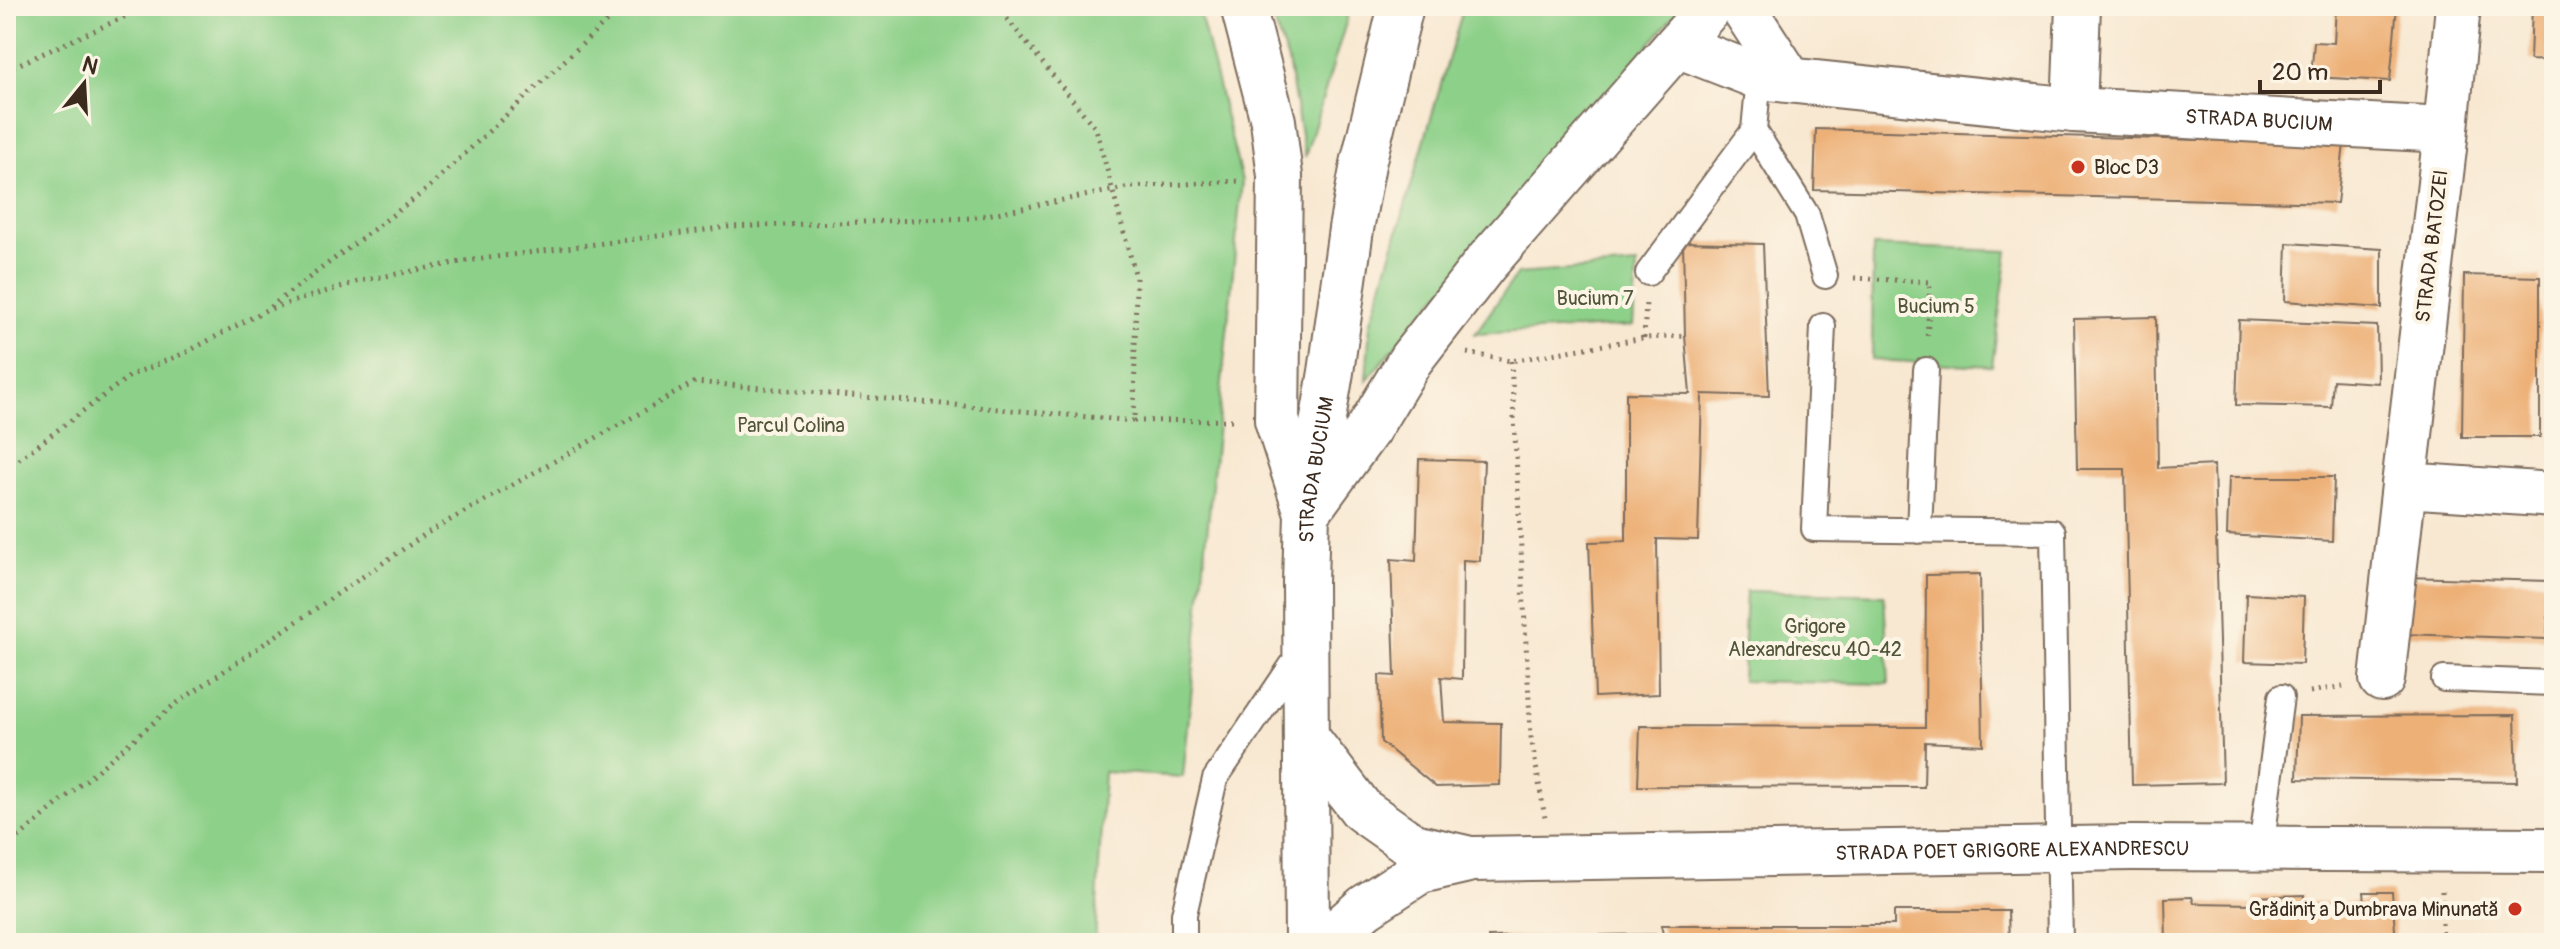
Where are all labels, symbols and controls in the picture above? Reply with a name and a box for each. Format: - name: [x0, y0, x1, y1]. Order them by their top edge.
- north arrow: [44, 44, 124, 124]
- scale bar: [2260, 44, 2380, 94]
- text: N: [78, 50, 101, 82]
- text: 20 m: [2272, 58, 2328, 87]
- street label: STRADA BUCIUM: [2185, 104, 2333, 136]
- place label: Bloc D3: [2094, 155, 2159, 180]
- marker: Bloc D3: [2069, 158, 2087, 176]
- street label: STRADA BATOZEI: [2410, 168, 2454, 324]
- park label: Bucium 7: [1556, 286, 1634, 311]
- park label: Bucium 5: [1897, 294, 1975, 319]
- street label: STRADA BUCIUM: [1294, 395, 1339, 543]
- park label: Parcul Colina: [737, 413, 845, 438]
- park label: Grigore Alexandrescu 40-42: [1728, 614, 1902, 662]
- street label: STRADA POET GRIGORE ALEXANDRESCU: [1835, 835, 2189, 865]
- place label: Grădinița Dumbrava Minunată: [2249, 897, 2499, 922]
- marker: Grădinița Dumbrava Minunată: [2506, 900, 2524, 918]

